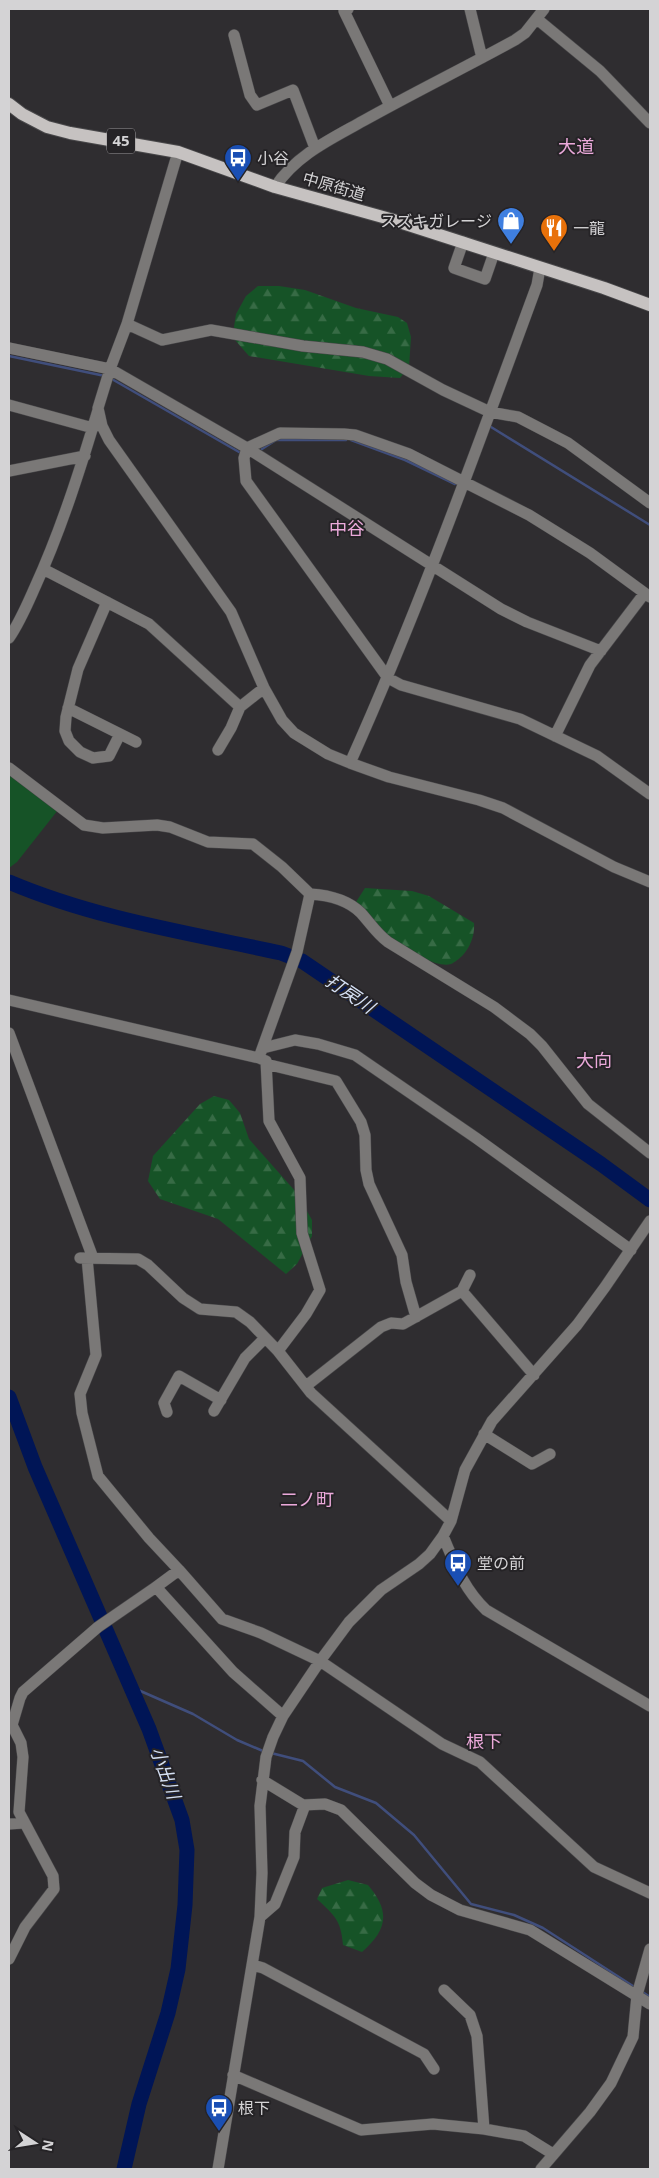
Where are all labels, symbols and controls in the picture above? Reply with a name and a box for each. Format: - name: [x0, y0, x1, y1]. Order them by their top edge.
- road number: 45: [107, 128, 135, 154]
- district label: 大道: [558, 134, 594, 158]
- bus stop icon: 小谷: [223, 143, 253, 182]
- place label: 小谷: [257, 147, 289, 169]
- street label: 中原街道: [300, 167, 368, 205]
- shop icon: スズキガレージ: [496, 206, 526, 245]
- place label: スズキガレージ: [380, 210, 492, 232]
- restaurant icon: 一龍: [539, 213, 569, 252]
- place label: 一龍: [573, 217, 605, 239]
- district label: 中谷: [329, 516, 365, 540]
- water label: 打戻川: [321, 968, 381, 1019]
- district label: 大向: [576, 1048, 612, 1072]
- district label: 二ノ町: [280, 1487, 334, 1511]
- bus stop icon: 堂の前: [443, 1548, 473, 1587]
- place label: 堂の前: [477, 1552, 525, 1574]
- district label: 根下: [466, 1729, 502, 1753]
- water label: 小出川: [145, 1743, 187, 1804]
- bus stop icon: 根下: [204, 2093, 234, 2132]
- place label: 根下: [238, 2097, 270, 2119]
- north arrow: [10, 2118, 60, 2168]
- text: N: [38, 2138, 59, 2153]

